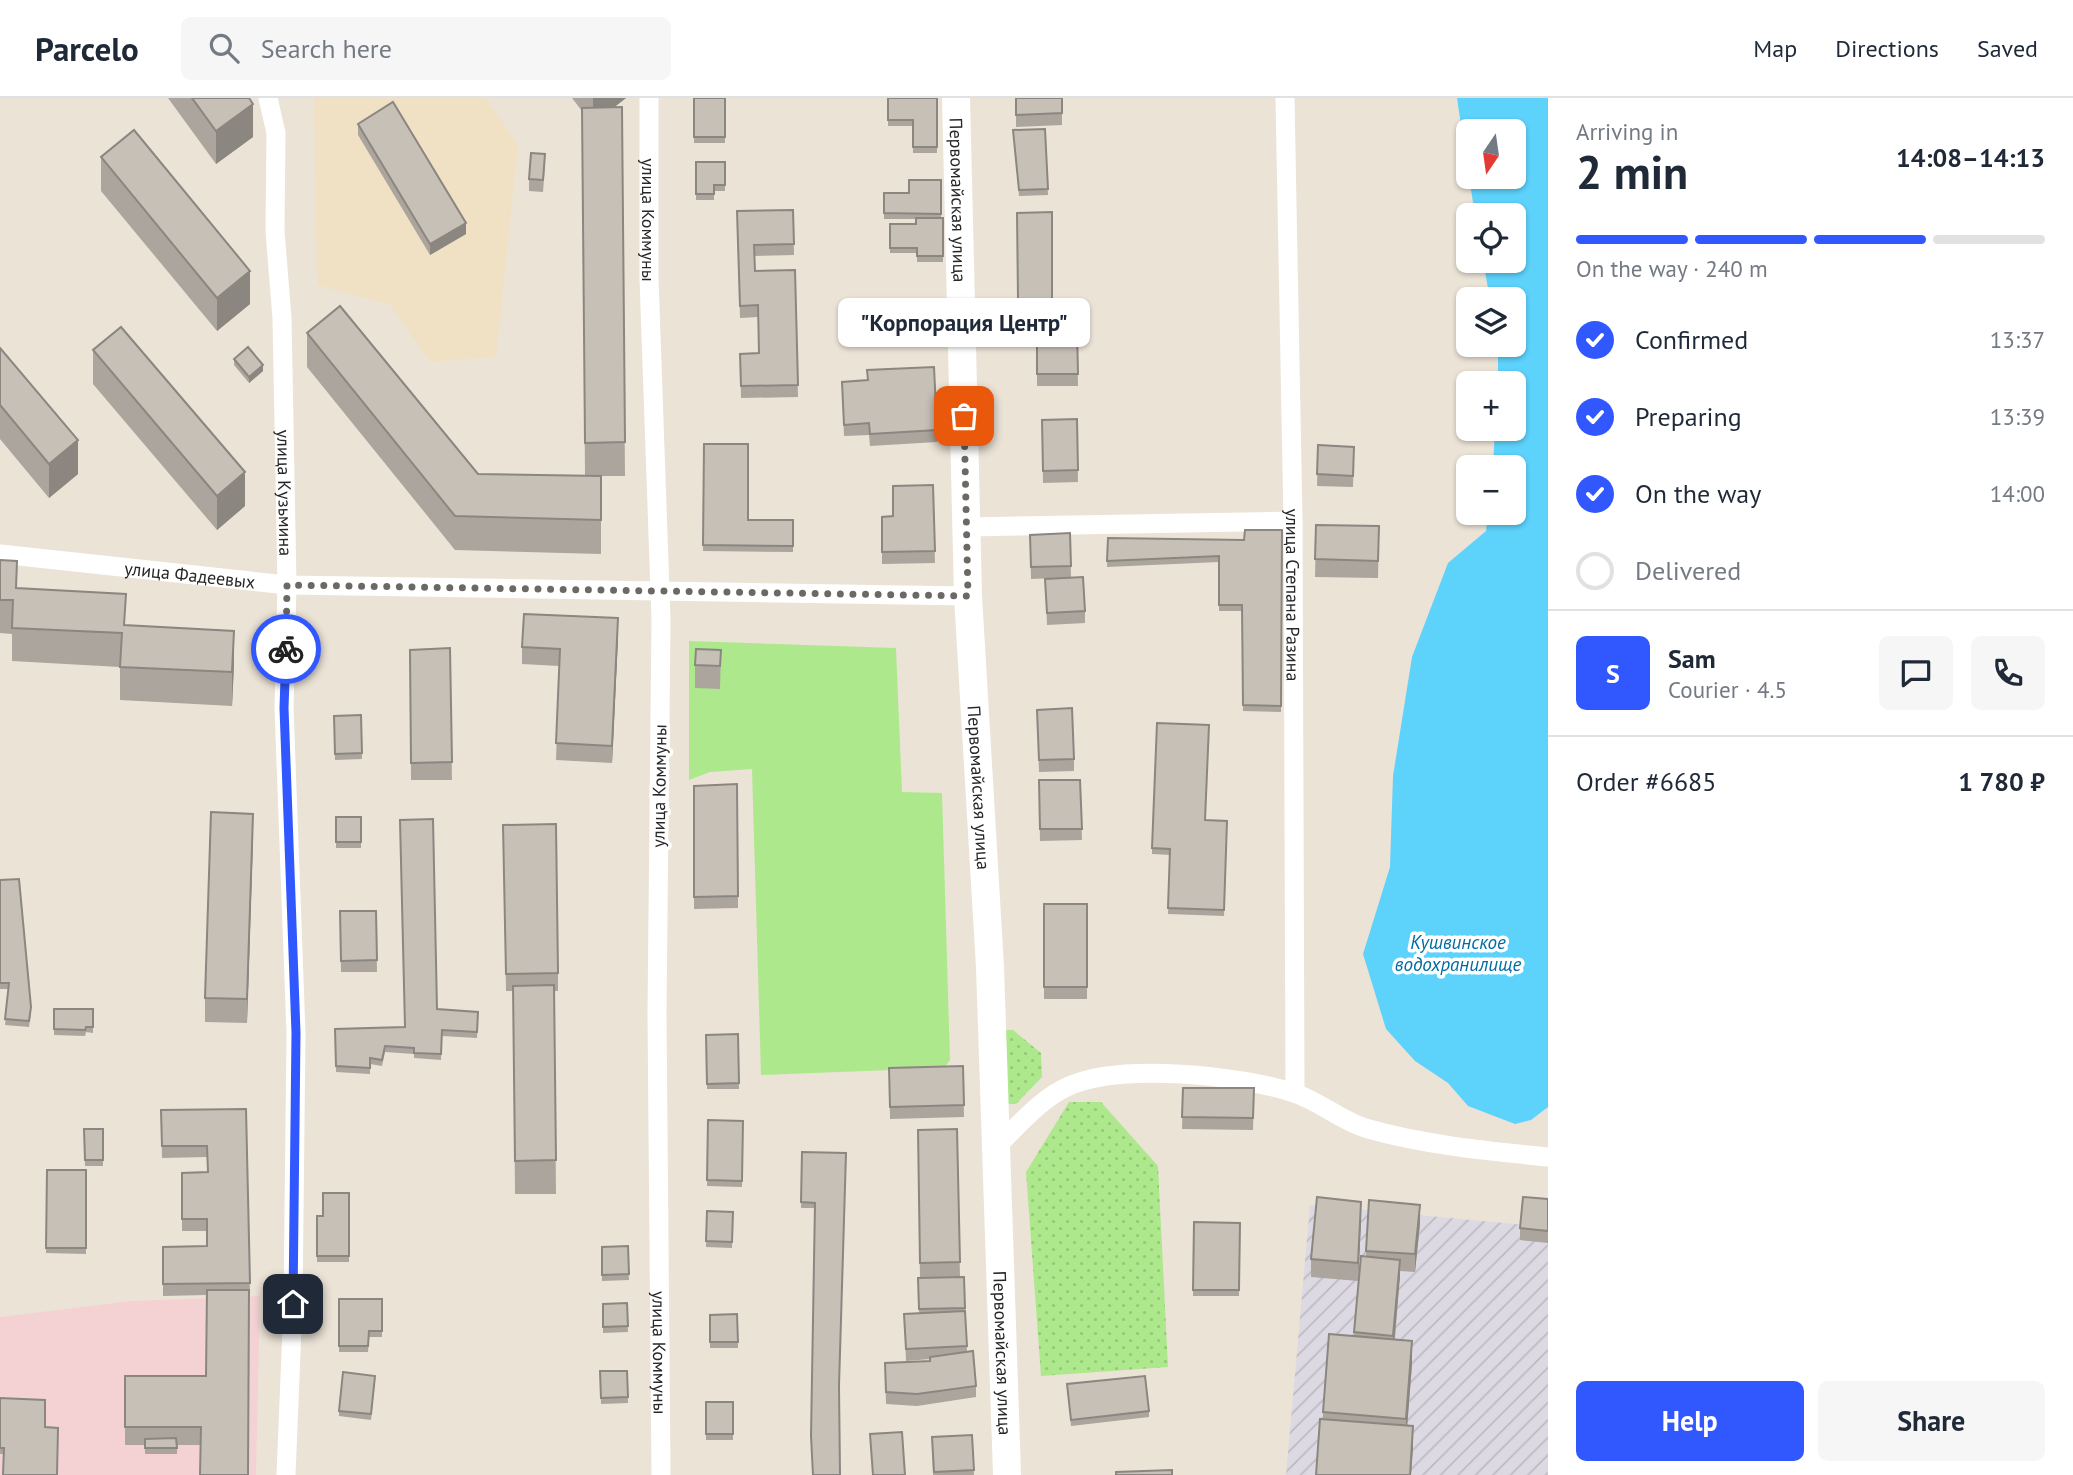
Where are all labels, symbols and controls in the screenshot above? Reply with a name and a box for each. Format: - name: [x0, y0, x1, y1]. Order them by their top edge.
- search box: [181, 17, 671, 80]
- text: Parcelo: [35, 27, 139, 70]
- icon: search: [205, 29, 243, 67]
- text: Search here: [261, 32, 392, 65]
- text: Map: [1753, 33, 1797, 64]
- text: Directions: [1835, 33, 1939, 64]
- text: Saved: [1977, 33, 2038, 64]
- street label: Первомайская улица: [945, 117, 972, 283]
- text: Arriving in: [1576, 117, 1678, 146]
- north arrow: [1456, 119, 1526, 189]
- map controls: [1456, 119, 1526, 525]
- text: 14:08–14:13: [1896, 141, 2045, 174]
- text: 2 min: [1576, 142, 1688, 202]
- street label: улица Коммуны: [638, 158, 661, 282]
- button: locate: [1456, 203, 1526, 273]
- text: On the way · 240 m: [1576, 254, 1768, 283]
- button: layers: [1456, 287, 1526, 357]
- callout: "Корпорация Центр": [838, 297, 1090, 346]
- text: "Корпорация Центр": [860, 308, 1068, 337]
- icon: check: [1576, 321, 1614, 359]
- text: Confirmed: [1635, 323, 1748, 356]
- text: 13:37: [1990, 325, 2045, 354]
- button: +: [1456, 371, 1526, 441]
- pin: [934, 386, 994, 446]
- icon: bag: [945, 397, 983, 435]
- icon: check: [1576, 398, 1614, 436]
- text: Preparing: [1635, 400, 1742, 433]
- text: 13:39: [1990, 402, 2045, 431]
- street label: улица Кузьмина: [273, 429, 298, 556]
- button: −: [1456, 455, 1526, 525]
- icon: check: [1576, 475, 1614, 513]
- text: On the way: [1635, 477, 1761, 510]
- text: 14:00: [1990, 479, 2045, 508]
- street label: улица Степана Разина: [1281, 508, 1305, 681]
- text: Delivered: [1635, 554, 1741, 587]
- street label: улица Фадеевых: [123, 556, 257, 593]
- courier: [251, 614, 321, 684]
- icon: bike: [267, 630, 305, 668]
- button: chat: [1879, 636, 1953, 710]
- button: phone: [1971, 636, 2045, 710]
- text: Sam: [1668, 642, 1716, 675]
- text: S: [1606, 657, 1620, 690]
- text: Courier · 4.5: [1668, 675, 1787, 704]
- street label: Первомайская улица: [963, 705, 996, 870]
- street label: улица Коммуны: [646, 724, 672, 848]
- text: Order #6685: [1576, 765, 1716, 798]
- text: 1 780 ₽: [1958, 765, 2045, 798]
- water label: Кушвинское водохранилище: [1395, 930, 1521, 976]
- street label: Первомайская улица: [989, 1270, 1017, 1436]
- pin: [263, 1274, 323, 1334]
- icon: home: [274, 1285, 312, 1323]
- street label: улица Коммуны: [648, 1291, 672, 1415]
- button: Help: [1576, 1381, 1804, 1461]
- button: Share: [1818, 1381, 2045, 1461]

